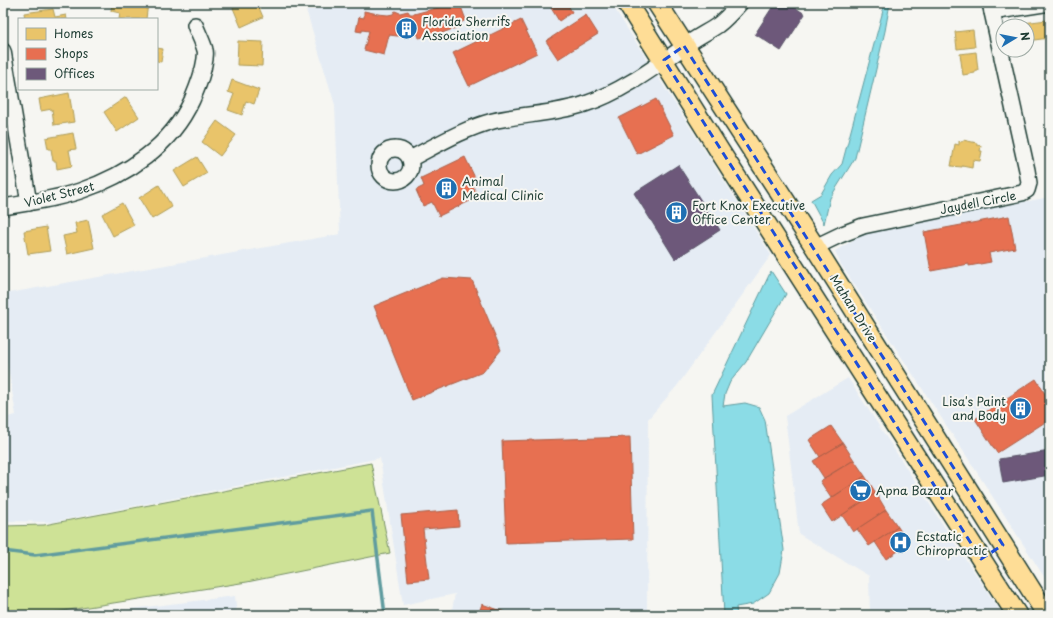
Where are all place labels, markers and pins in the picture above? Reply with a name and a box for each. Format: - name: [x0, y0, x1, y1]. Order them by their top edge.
- place label: Florida Sherrifs Association: [422, 12, 511, 44]
- building icon: Florida Sherrifs Association: [393, 15, 419, 41]
- place label: Animal Medical Clinic: [462, 172, 544, 204]
- building icon: Animal Medical Clinic: [434, 175, 460, 201]
- place label: Fort Knox Executive Office Center: [692, 196, 805, 228]
- building icon: Fort Knox Executive Office Center: [664, 199, 690, 225]
- place label: Lisa's Paint and Body: [942, 392, 1006, 424]
- building icon: Lisa's Paint and Body: [1008, 395, 1034, 421]
- supermarket icon: Apna Bazaar: [848, 477, 874, 503]
- place label: Apna Bazaar: [876, 481, 954, 499]
- place label: Ecstatic Chiropractic: [916, 527, 988, 559]
- hospital icon: Ecstatic Chiropractic: [887, 530, 913, 556]

